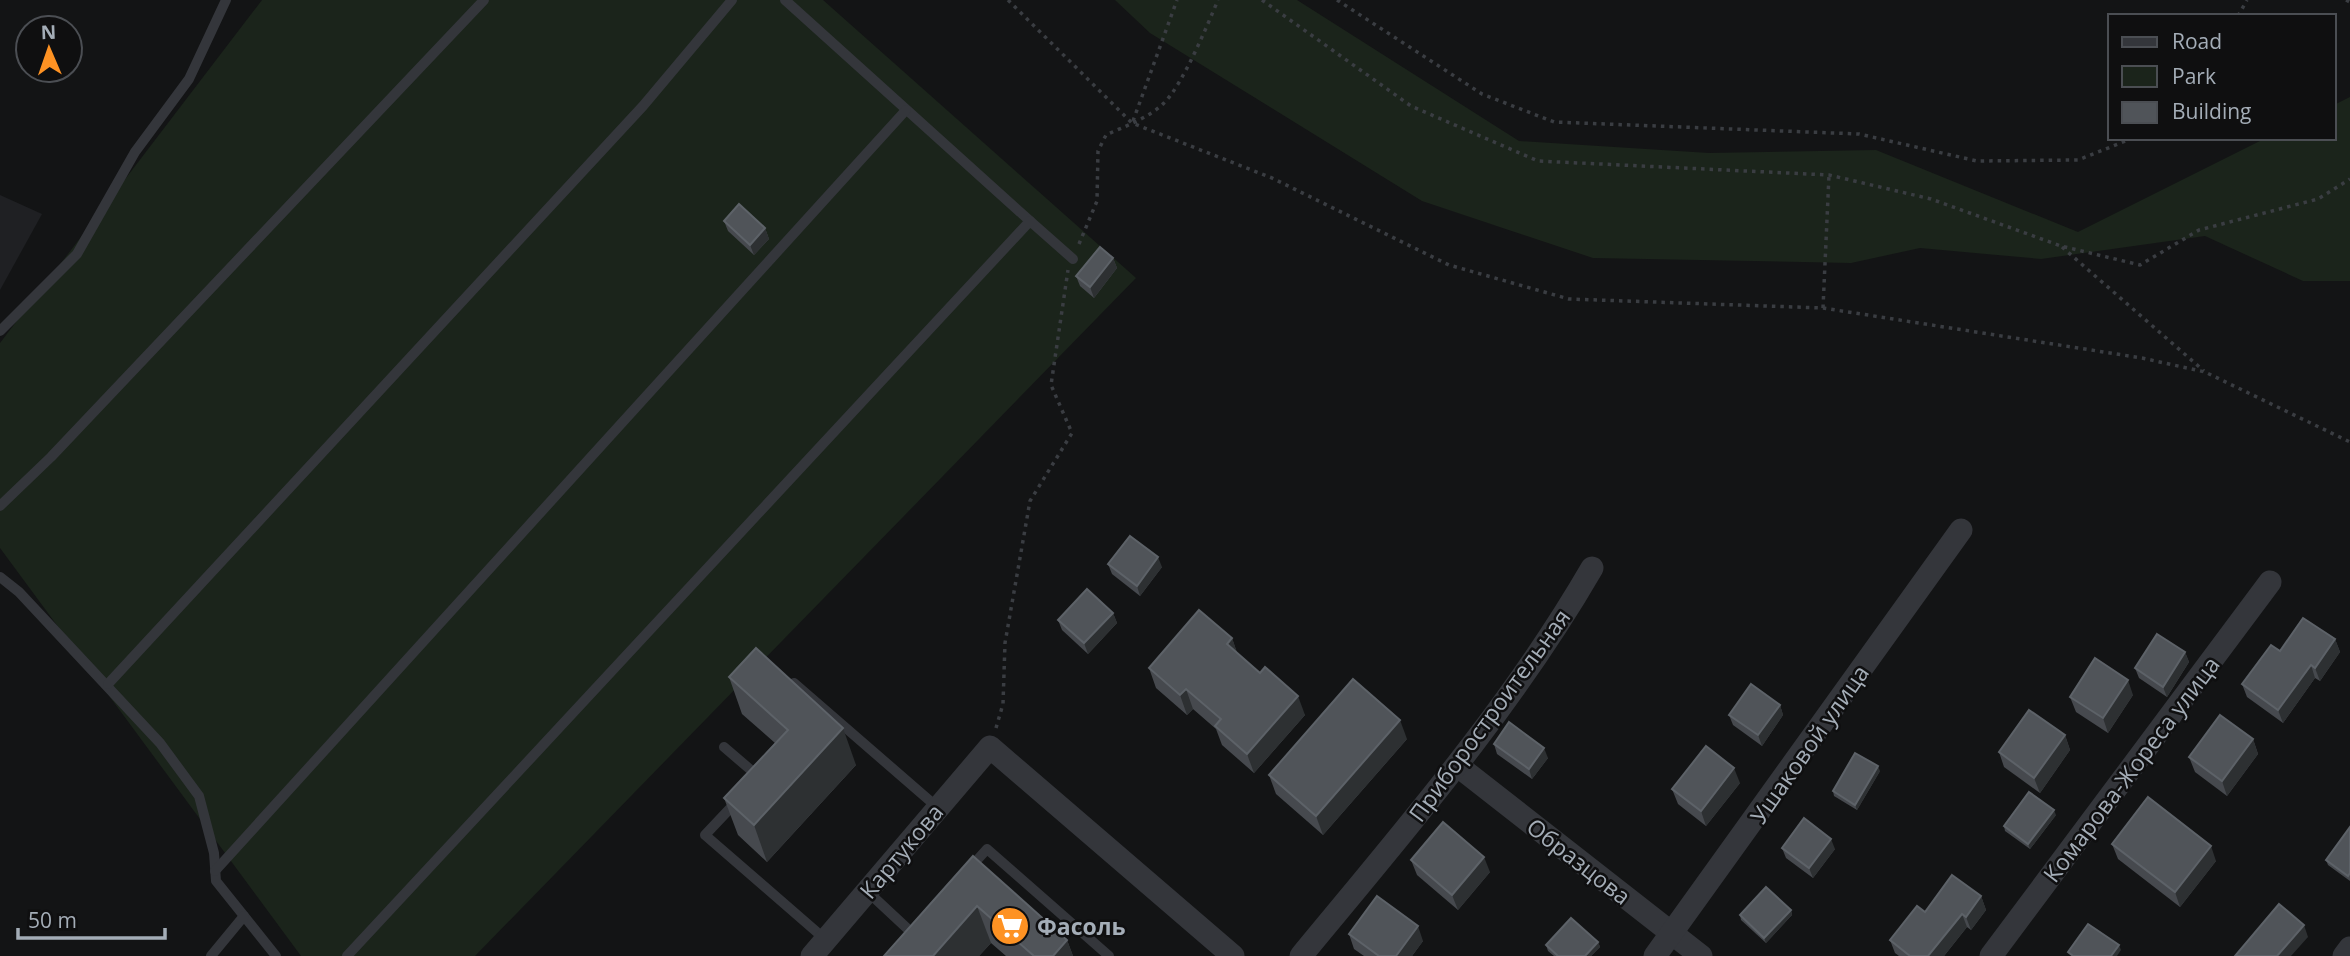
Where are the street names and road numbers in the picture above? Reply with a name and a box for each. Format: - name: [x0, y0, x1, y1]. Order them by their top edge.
- street label: Приборостроительная: [1401, 602, 1577, 828]
- street label: Комарова-Жореса улица: [2035, 649, 2227, 889]
- street label: Ушаковой улица: [1742, 658, 1876, 830]
- street label: Картукова: [852, 797, 950, 905]
- street label: Образцова: [1520, 810, 1638, 912]

